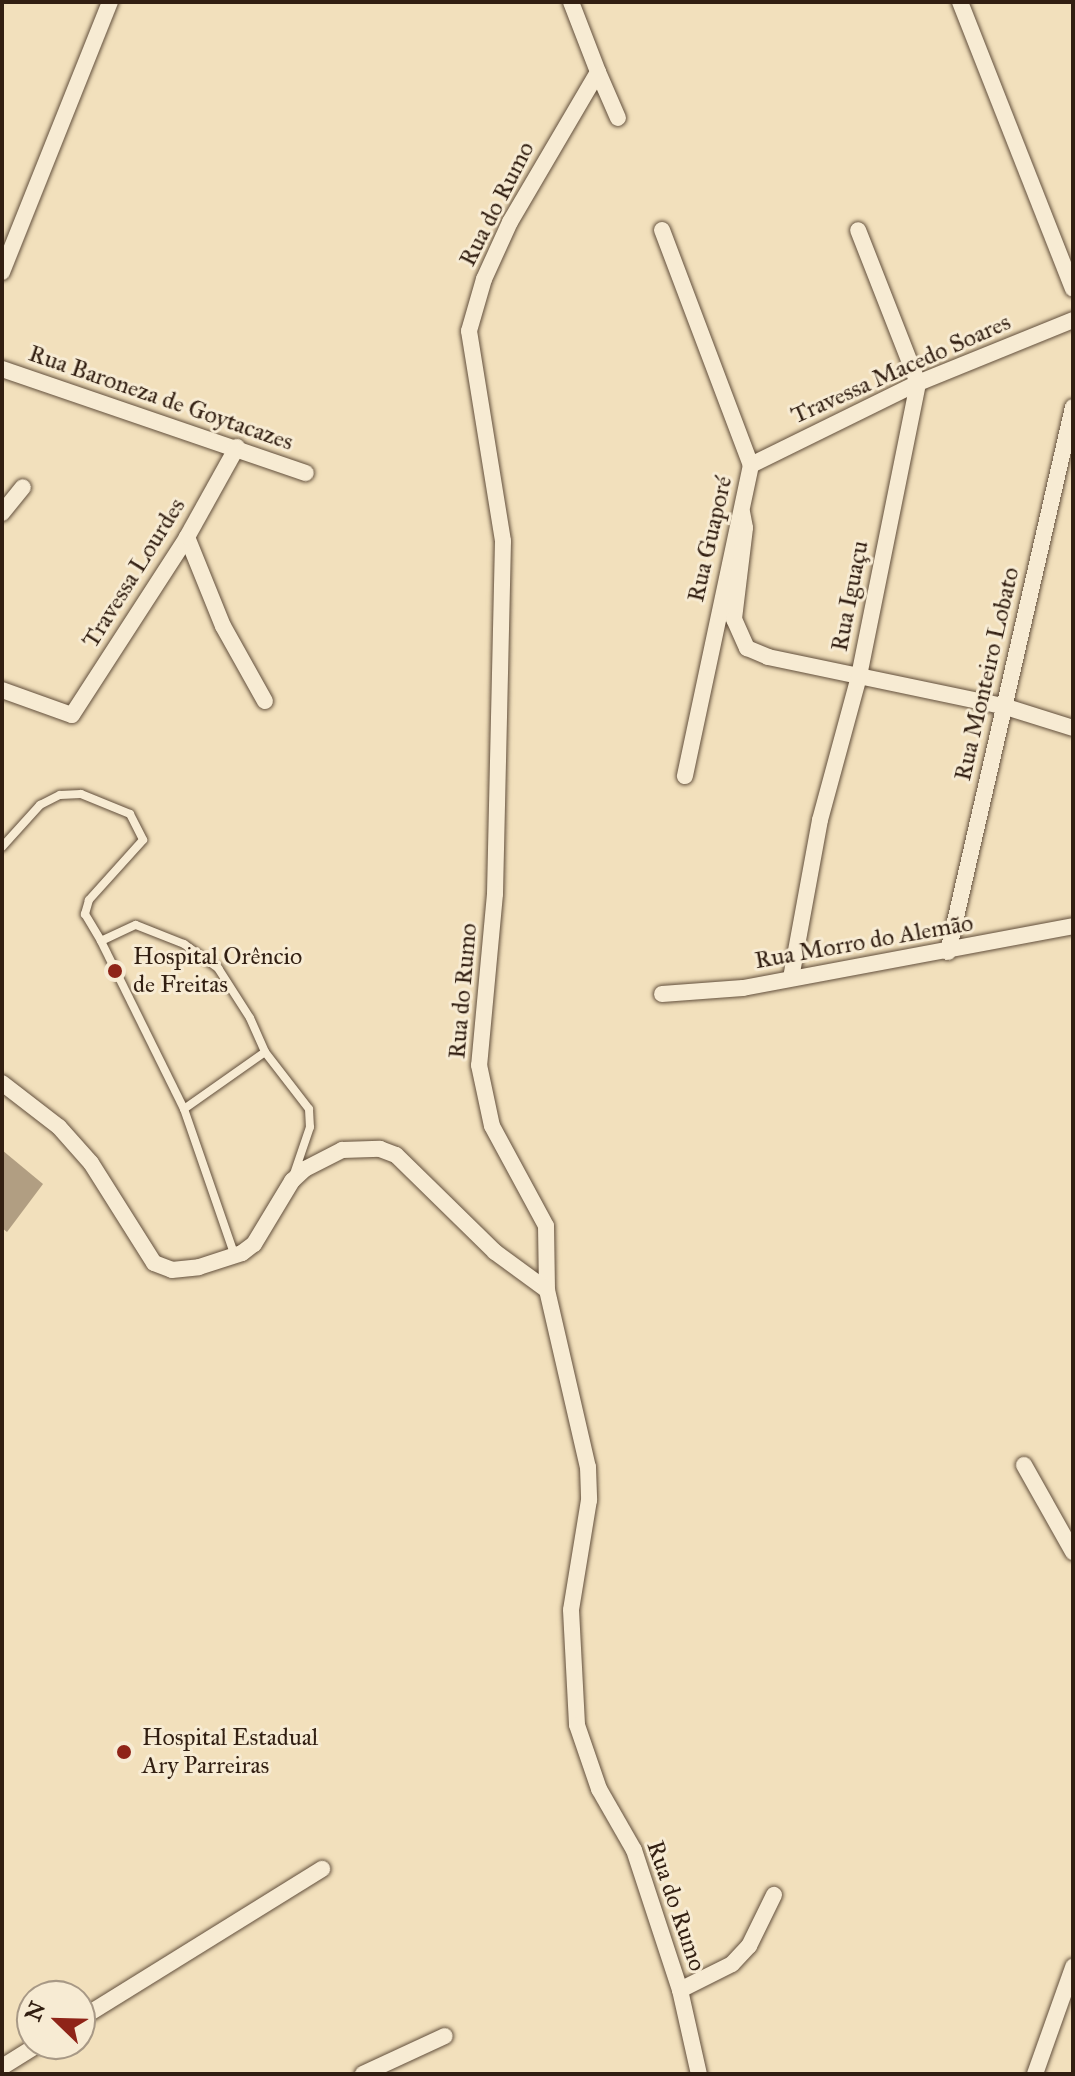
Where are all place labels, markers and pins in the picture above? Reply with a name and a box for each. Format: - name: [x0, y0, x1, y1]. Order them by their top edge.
- place label: Hospital Orêncio de Freitas: [133, 943, 302, 999]
- marker: Hospital Orêncio de Freitas: [104, 960, 126, 982]
- place label: Hospital Estadual Ary Parreiras: [142, 1724, 318, 1780]
- marker: Hospital Estadual Ary Parreiras: [113, 1741, 135, 1763]

